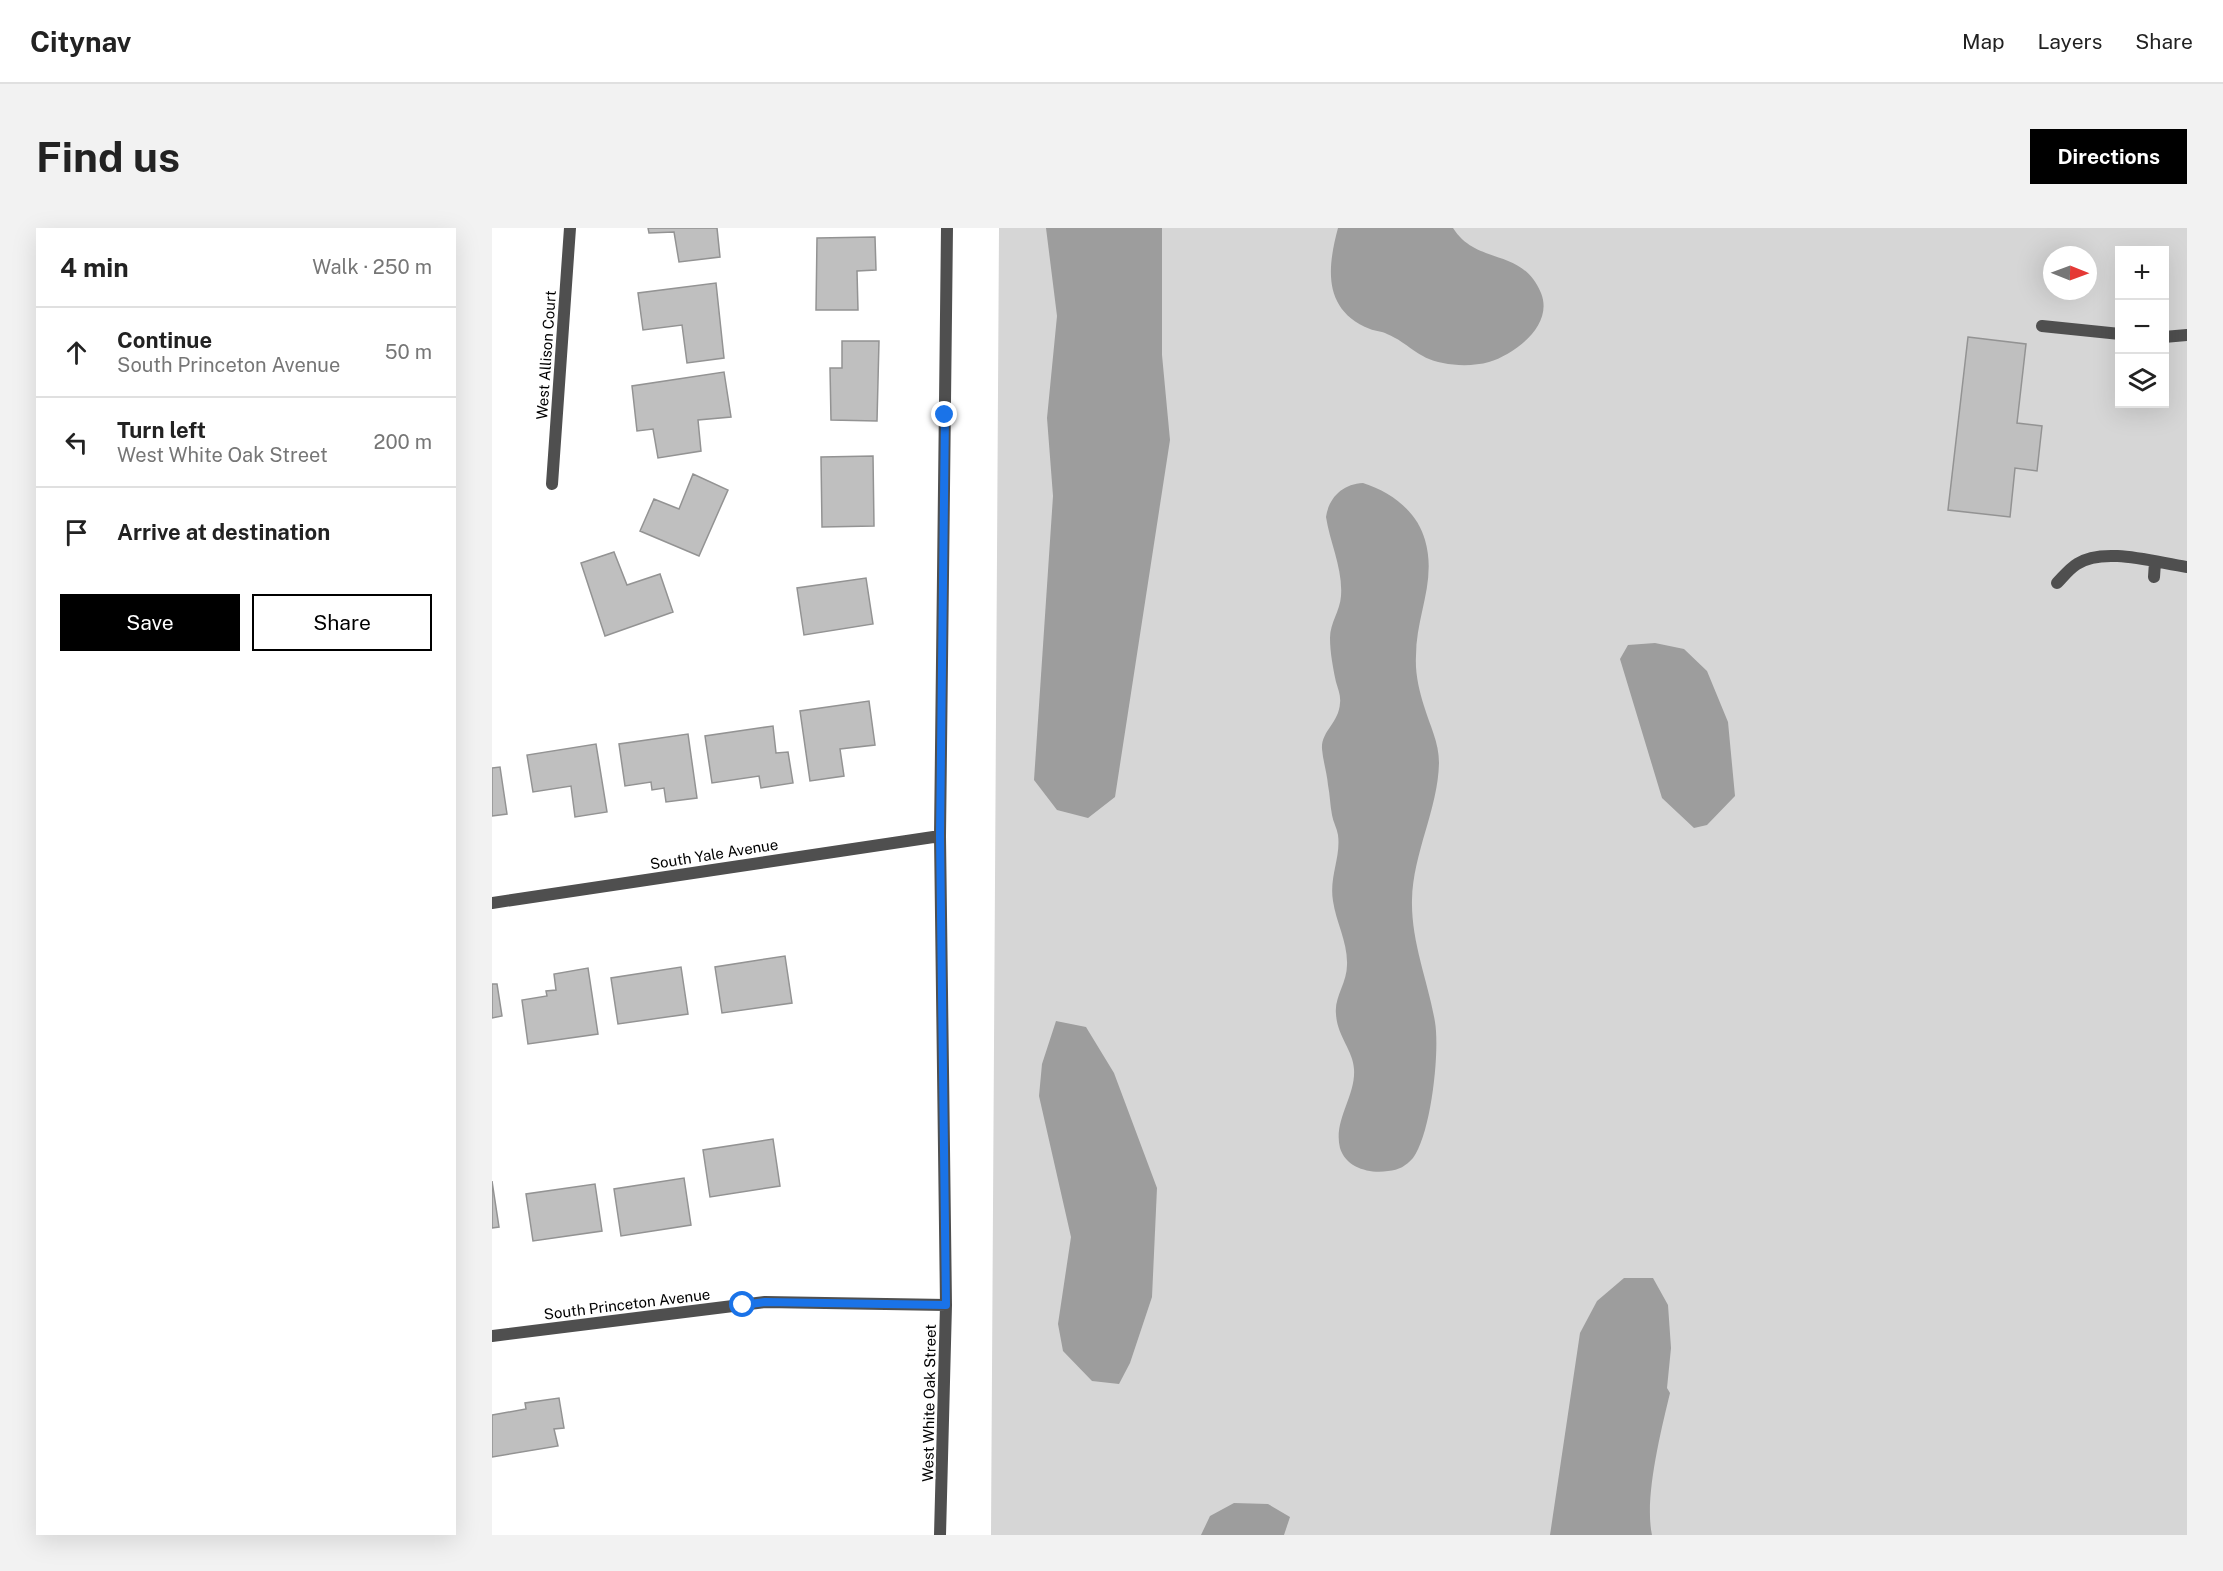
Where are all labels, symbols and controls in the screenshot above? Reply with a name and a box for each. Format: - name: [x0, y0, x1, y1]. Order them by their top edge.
- text: Citynav: [30, 25, 131, 58]
- text: Map: [1962, 29, 2005, 54]
- text: Layers: [2038, 29, 2102, 54]
- text: Share: [2135, 29, 2193, 54]
- button: Directions: [2030, 129, 2187, 184]
- text: Find us: [36, 132, 180, 181]
- north arrow: [2043, 246, 2097, 300]
- map controls: [2115, 246, 2169, 408]
- button: +: [2115, 246, 2169, 300]
- text: 4 min: [60, 252, 129, 283]
- text: Walk · 250 m: [312, 255, 432, 279]
- street label: West Allison Court: [533, 290, 559, 420]
- button: −: [2115, 300, 2169, 354]
- text: Continue: [117, 327, 212, 353]
- icon: ahead: [60, 336, 93, 369]
- text: 50 m: [385, 340, 432, 364]
- text: South Princeton Avenue: [117, 353, 340, 377]
- button: layers: [2115, 354, 2169, 408]
- route end: [931, 401, 957, 427]
- text: Turn left: [117, 417, 206, 443]
- icon: left: [60, 426, 93, 459]
- text: 200 m: [374, 430, 432, 454]
- text: West White Oak Street: [117, 443, 328, 467]
- icon: arrive: [60, 516, 93, 549]
- text: Arrive at destination: [117, 519, 330, 545]
- button: Save: [60, 594, 240, 651]
- button: Share: [252, 594, 432, 651]
- street label: South Yale Avenue: [649, 835, 779, 873]
- street label: South Princeton Avenue: [543, 1285, 711, 1323]
- route start: [729, 1291, 755, 1317]
- street label: West White Oak Street: [919, 1324, 939, 1482]

